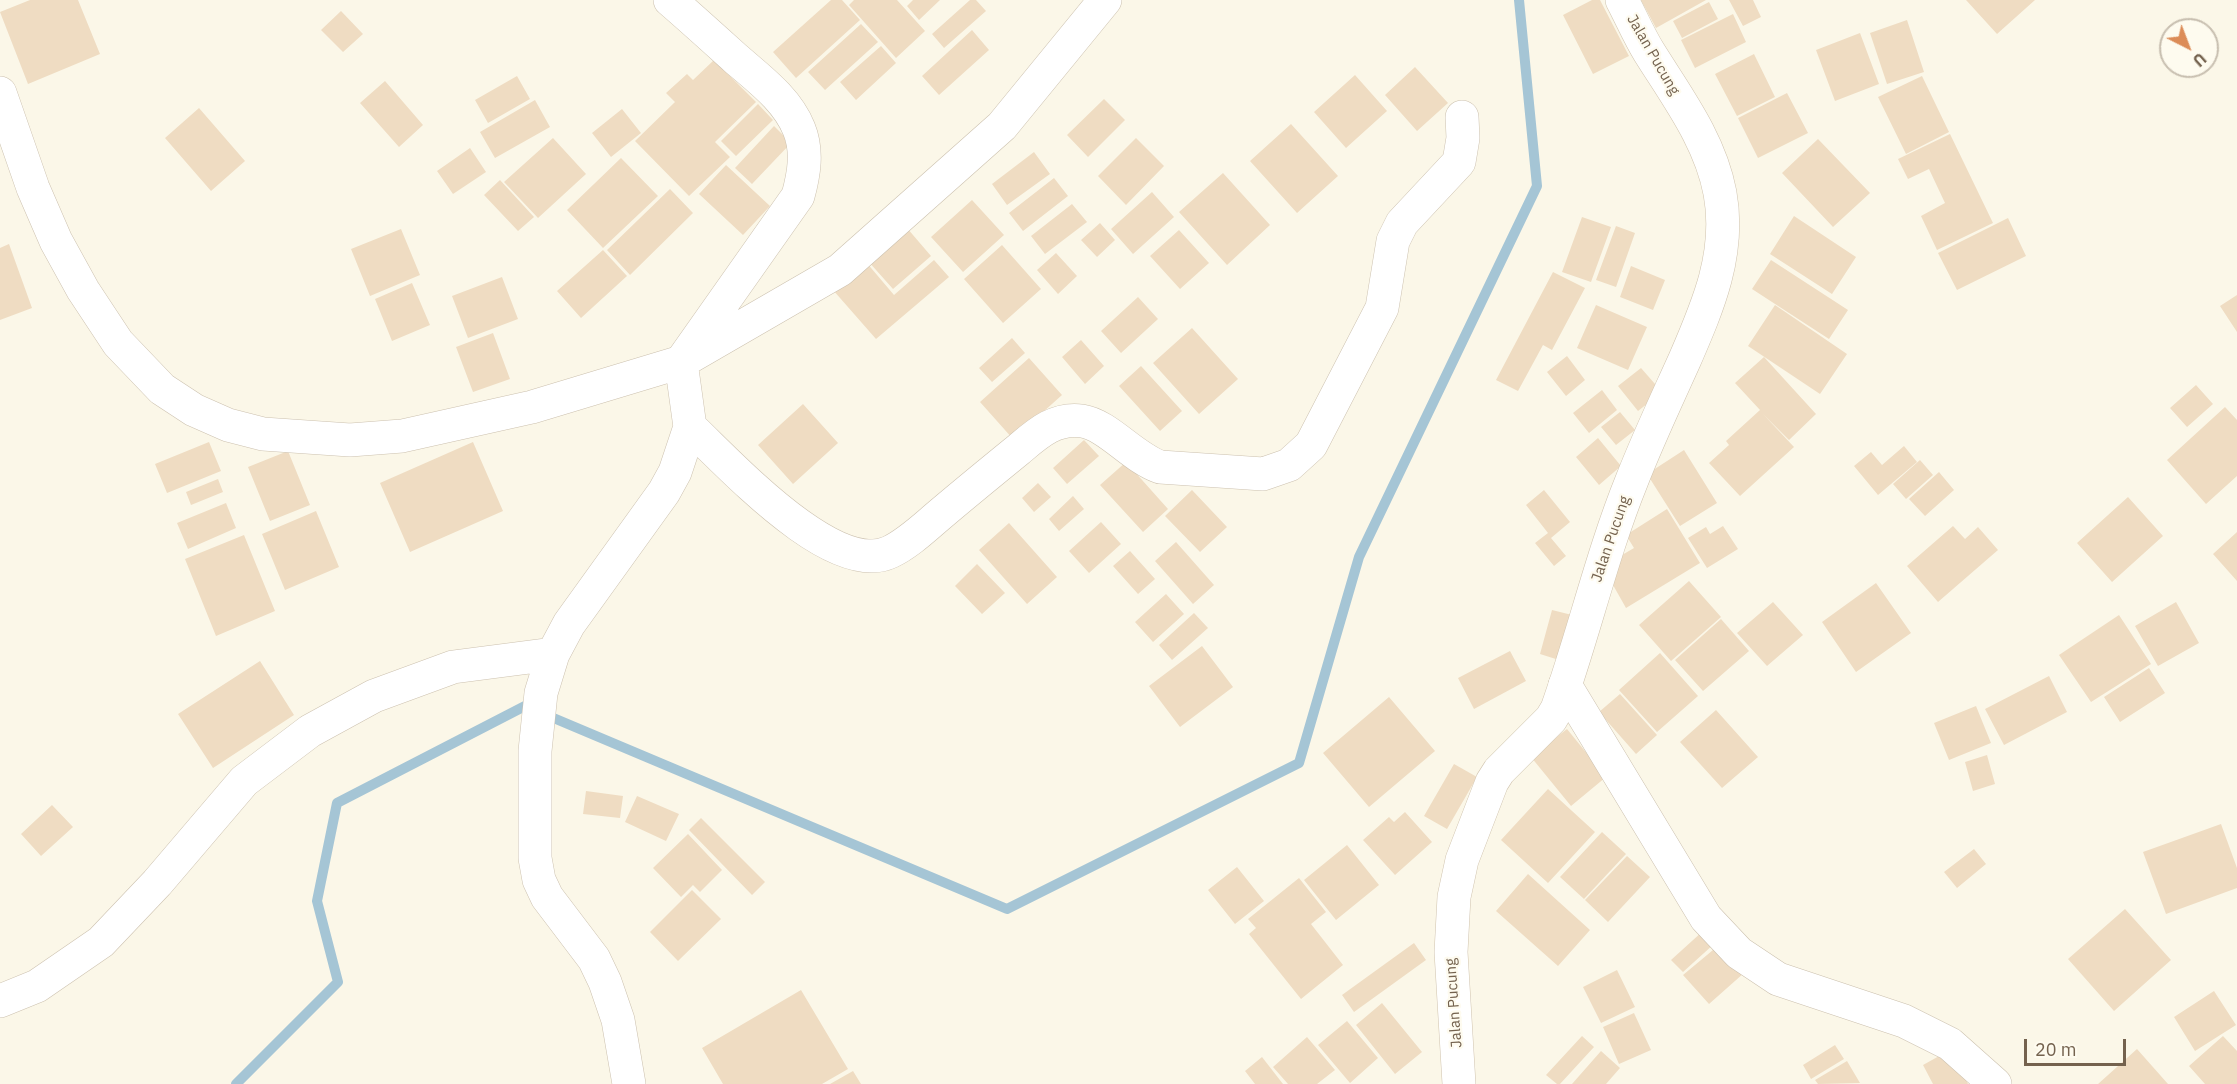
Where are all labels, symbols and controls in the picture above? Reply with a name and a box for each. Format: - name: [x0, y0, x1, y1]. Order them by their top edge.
- street label: Jalan Pucung: [1623, 12, 1683, 98]
- north arrow: [2159, 18, 2219, 78]
- text: U: [2189, 49, 2211, 71]
- street label: Jalan Pucung: [1588, 494, 1634, 584]
- street label: Jalan Pucung: [1442, 958, 1466, 1048]
- scale bar: [2027, 1027, 2129, 1065]
- text: 20 m: [2035, 1038, 2077, 1061]

